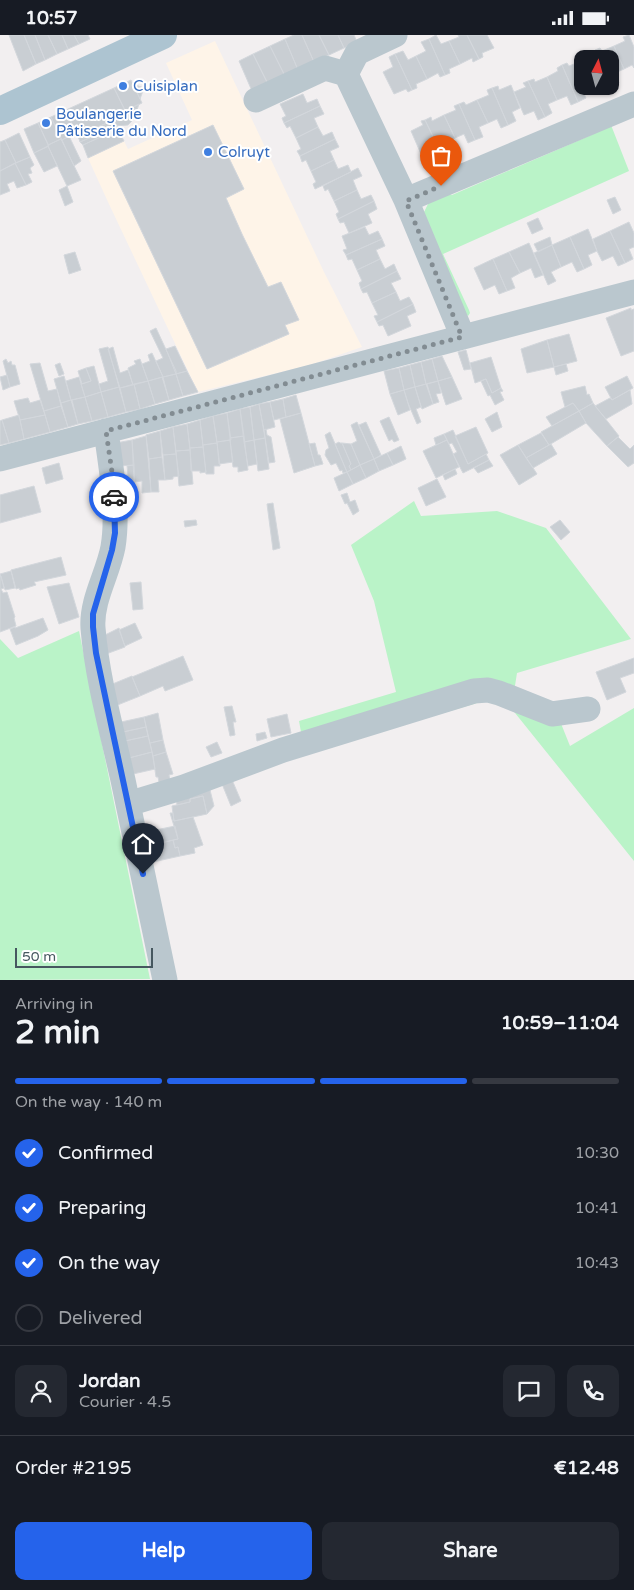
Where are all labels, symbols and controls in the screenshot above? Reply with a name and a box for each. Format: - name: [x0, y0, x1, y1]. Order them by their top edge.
- text: 10:57: [25, 7, 78, 29]
- north arrow: [574, 50, 619, 95]
- map controls: [574, 50, 619, 95]
- place label: Cuisiplan: [133, 77, 198, 95]
- marker: Cuisiplan: [117, 80, 129, 92]
- place label: Boulangerie Pâtisserie du Nord: [56, 105, 187, 140]
- marker: Boulangerie Pâtisserie du Nord: [40, 117, 52, 129]
- pin: [420, 135, 462, 186]
- icon: bag: [427, 142, 455, 170]
- place label: Colruyt: [218, 143, 270, 161]
- marker: Colruyt: [202, 146, 214, 158]
- courier: [89, 472, 139, 522]
- icon: car: [100, 483, 128, 511]
- pin: [122, 823, 164, 874]
- icon: home: [129, 830, 157, 858]
- scale bar: [15, 945, 152, 968]
- text: 50 m: [22, 948, 56, 965]
- text: Arriving in: [15, 994, 93, 1014]
- text: 10:59–11:04: [501, 1012, 619, 1034]
- text: 2 min: [15, 1014, 100, 1052]
- text: On the way · 140 m: [15, 1092, 162, 1112]
- icon: check: [15, 1139, 43, 1167]
- text: Confirmed: [58, 1142, 153, 1164]
- text: 10:30: [575, 1143, 619, 1163]
- icon: check: [15, 1194, 43, 1222]
- text: Preparing: [58, 1197, 147, 1219]
- text: 10:41: [575, 1198, 619, 1218]
- icon: check: [15, 1249, 43, 1277]
- text: On the way: [58, 1252, 160, 1274]
- text: 10:43: [575, 1253, 619, 1273]
- text: Delivered: [58, 1307, 143, 1329]
- button: person: [15, 1365, 67, 1417]
- button: chat: [503, 1365, 555, 1417]
- button: phone: [567, 1365, 619, 1417]
- text: Jordan: [79, 1370, 141, 1392]
- text: Courier · 4.5: [79, 1392, 171, 1412]
- text: Order #2195: [15, 1457, 132, 1479]
- text: €12.48: [554, 1457, 619, 1479]
- button: Help: [15, 1522, 312, 1580]
- button: Share: [322, 1522, 619, 1580]

